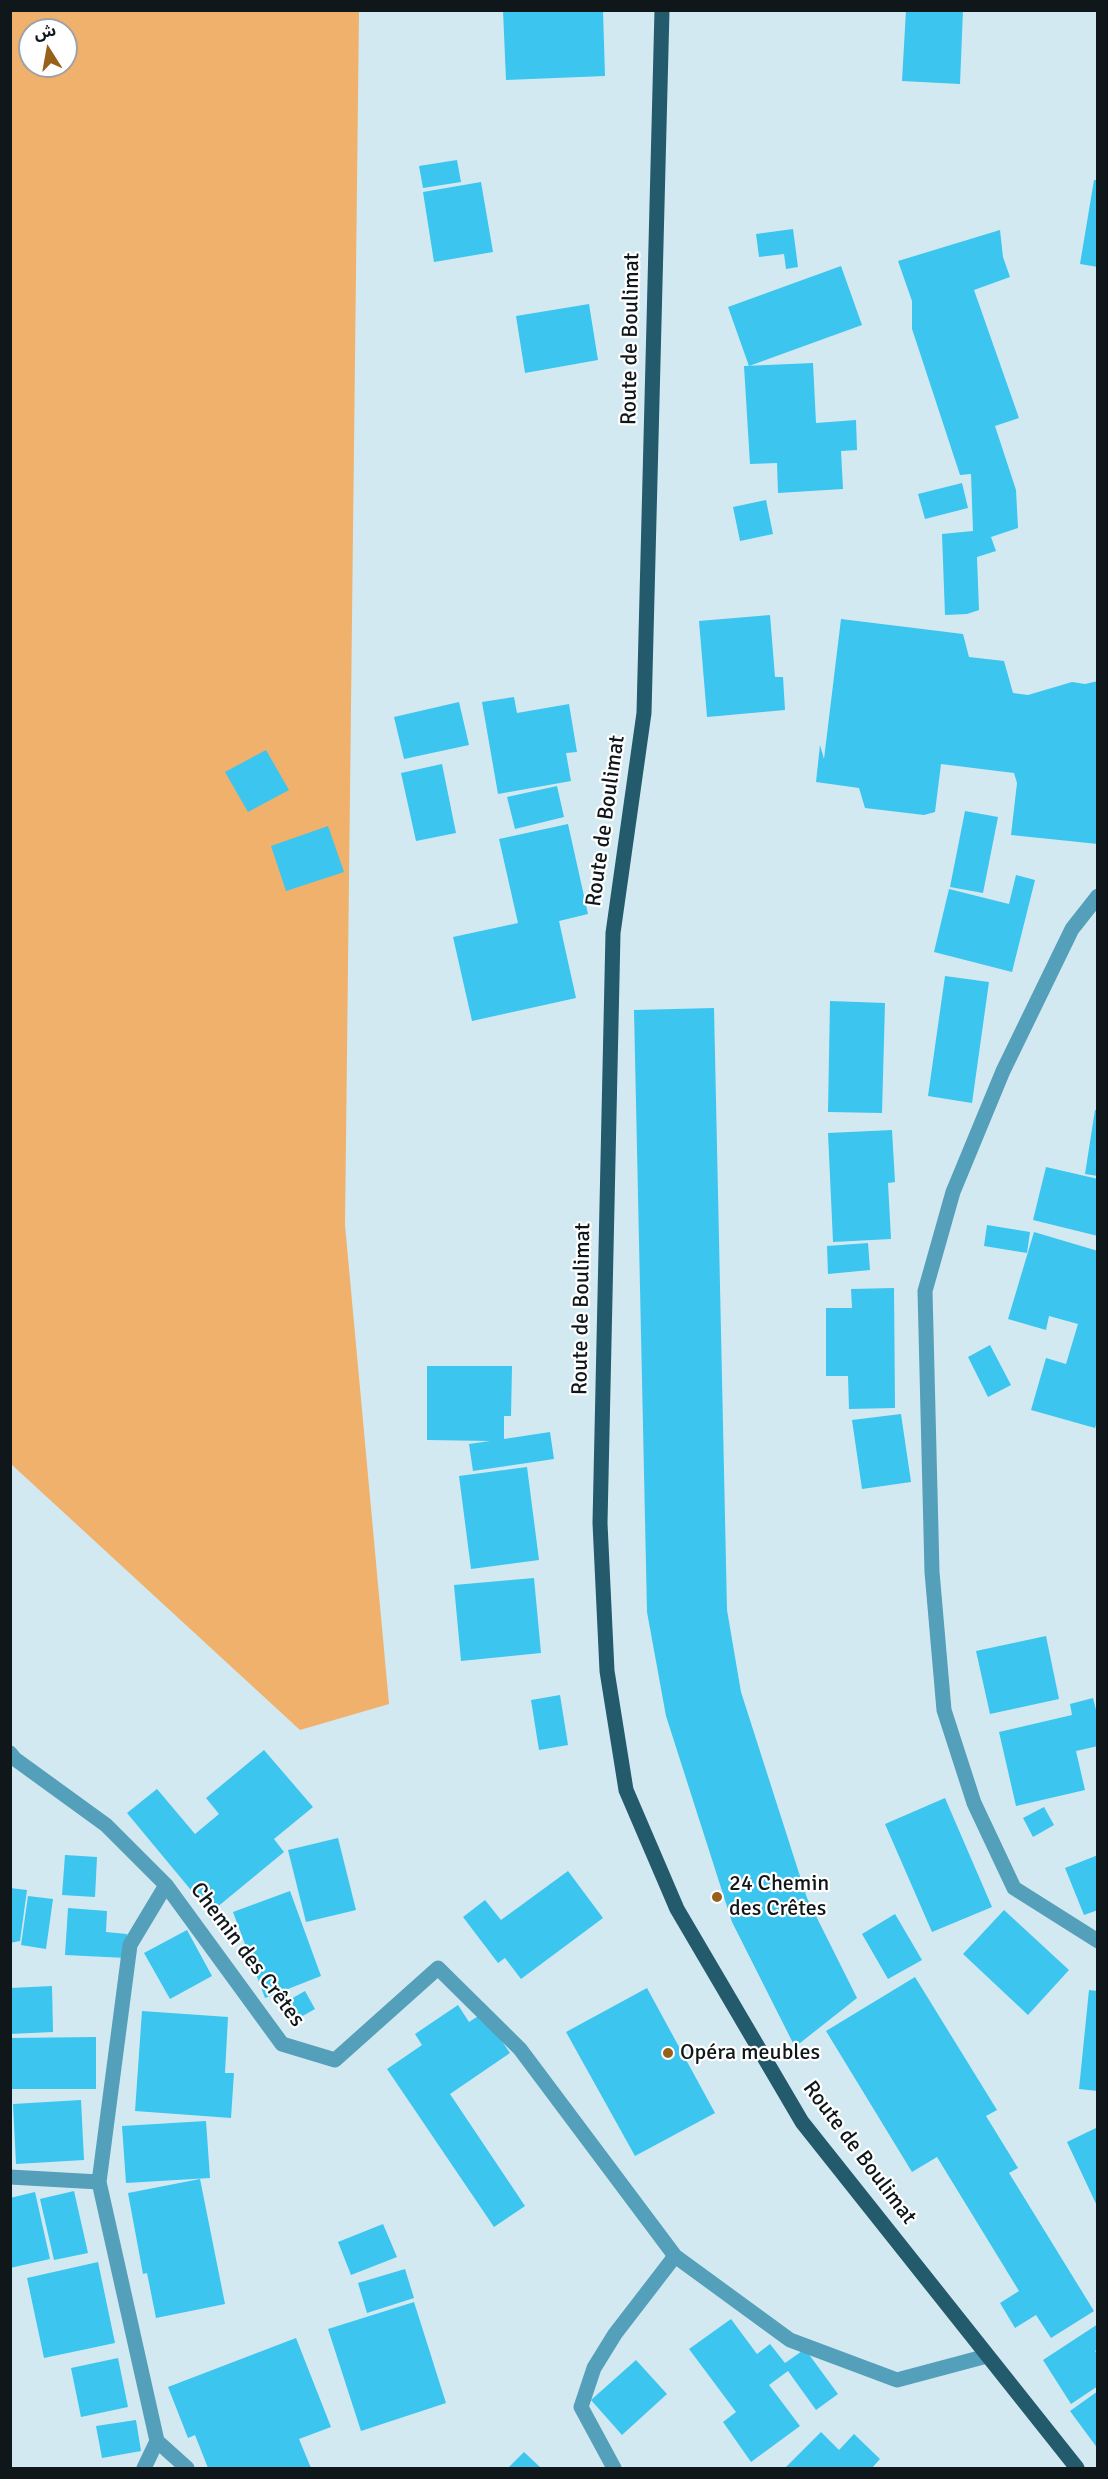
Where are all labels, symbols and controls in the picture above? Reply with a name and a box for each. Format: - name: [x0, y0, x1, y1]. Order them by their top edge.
- north arrow: [18, 18, 78, 78]
- text: ش: [32, 20, 58, 44]
- street label: Route de Boulimat: [616, 253, 646, 425]
- street label: Route de Boulimat: [581, 734, 631, 908]
- street label: Route de Boulimat: [567, 1223, 597, 1395]
- place label: 24 Chemin des Crêtes: [729, 1871, 829, 1922]
- street label: Chemin des Crêtes: [184, 1878, 310, 2032]
- marker: 24 Chemin des Crêtes: [710, 1890, 724, 1904]
- place label: Opéra meubles: [680, 2040, 820, 2066]
- marker: Opéra meubles: [661, 2046, 675, 2060]
- street label: Route de Boulimat: [797, 2076, 921, 2230]

